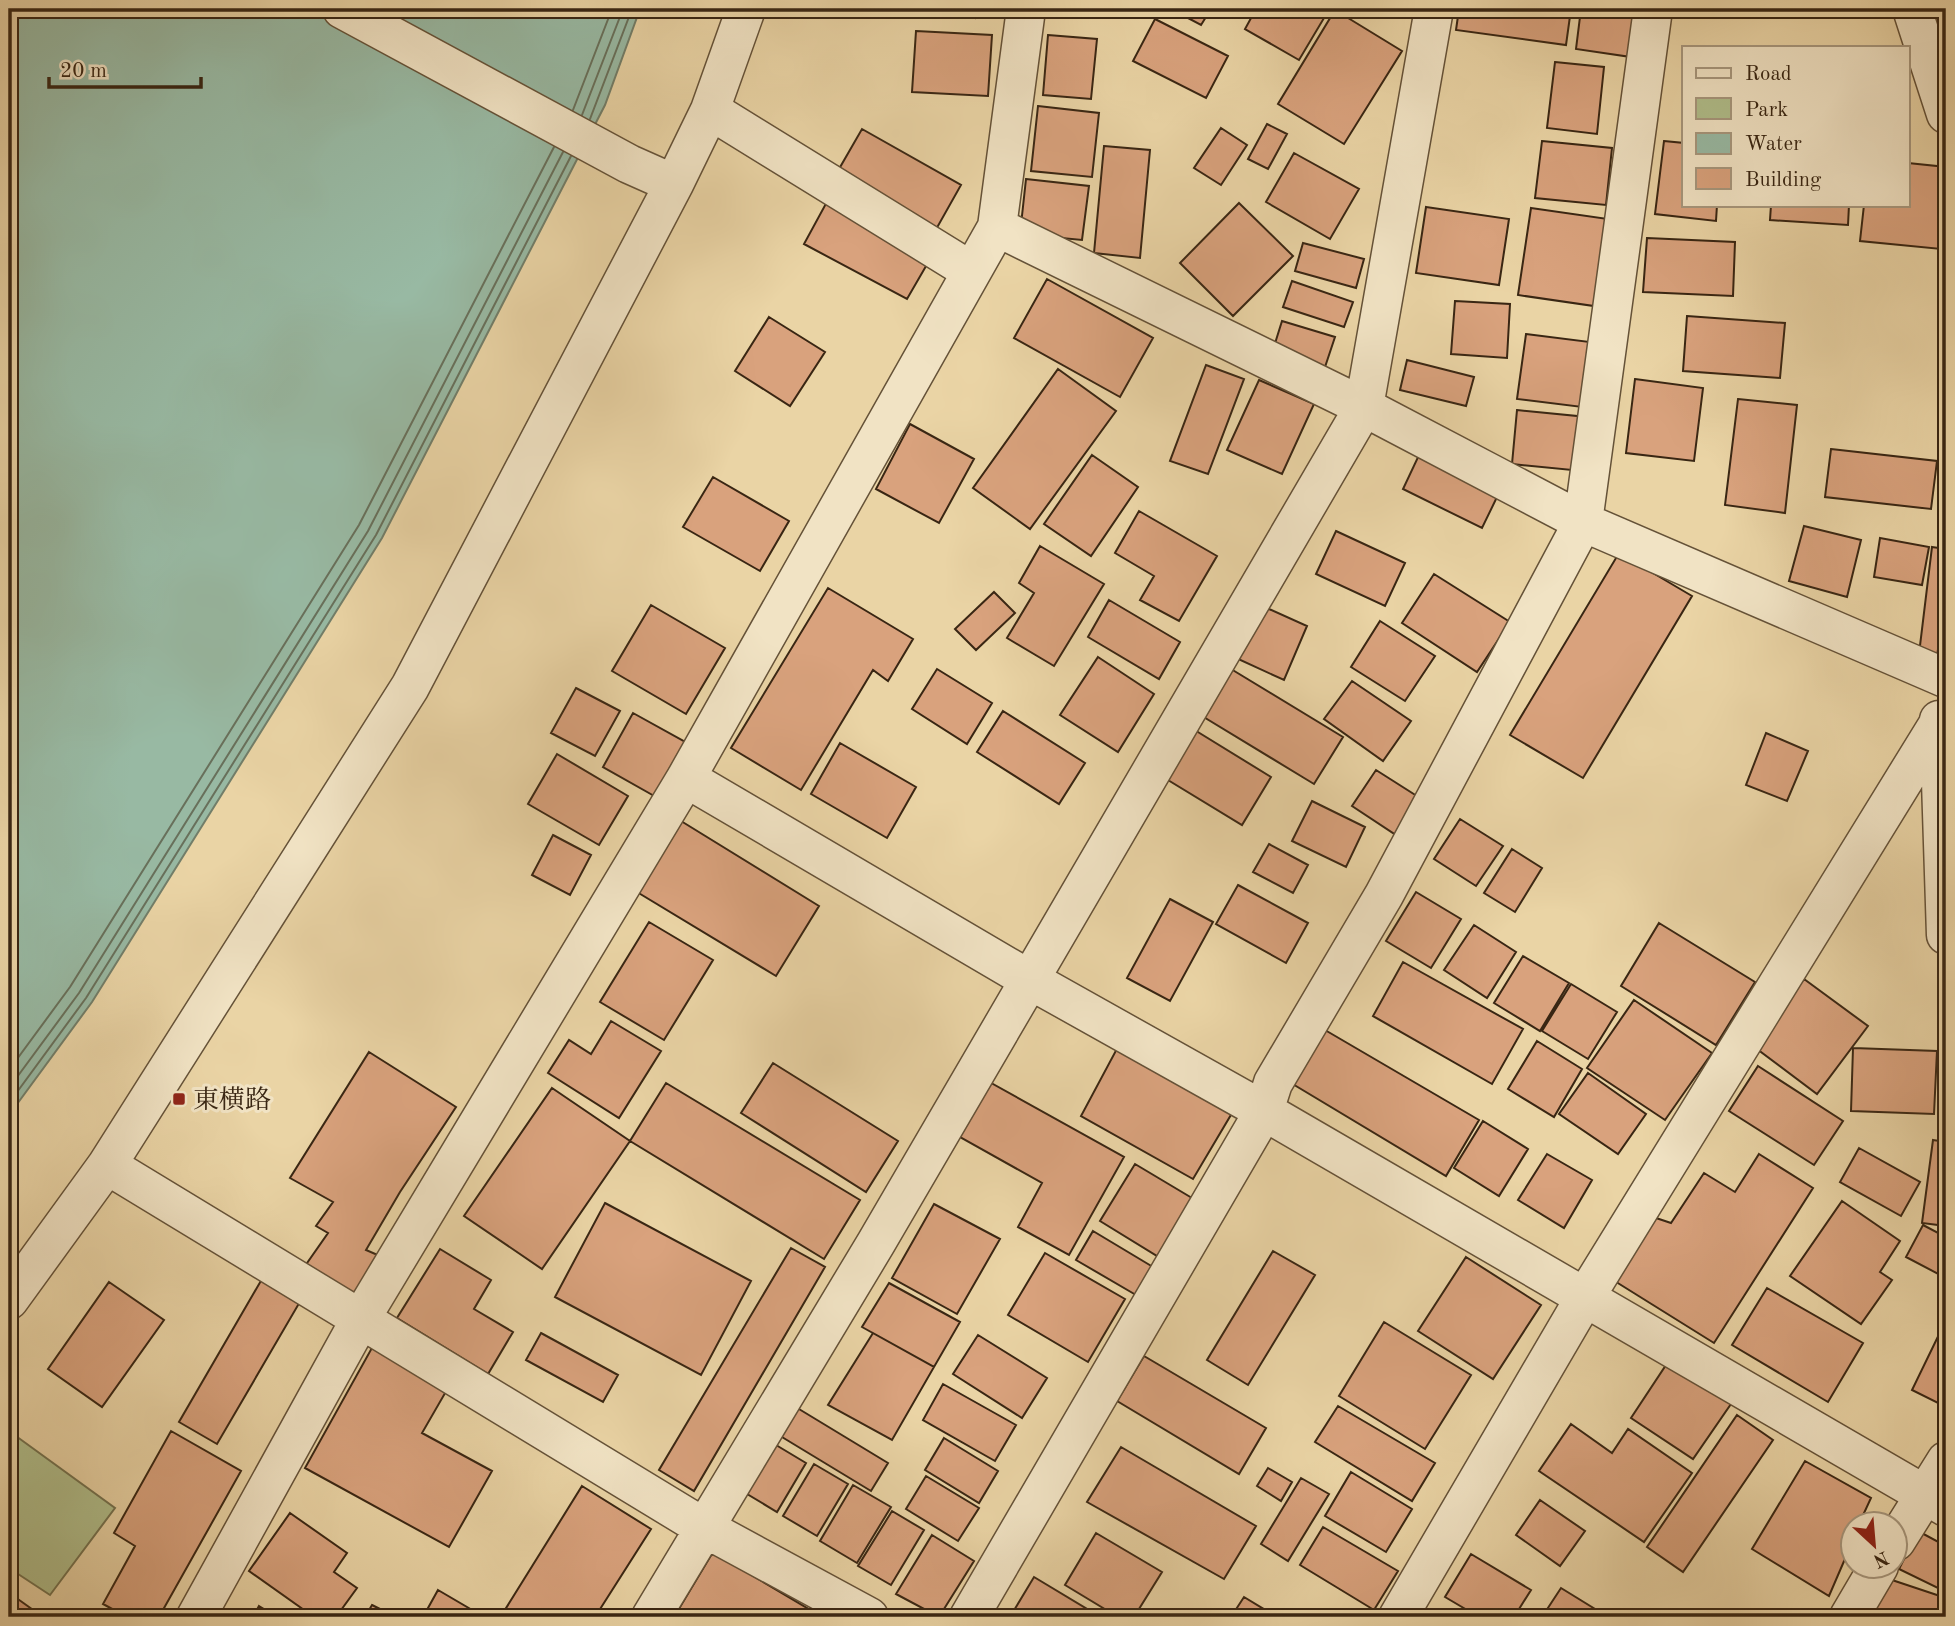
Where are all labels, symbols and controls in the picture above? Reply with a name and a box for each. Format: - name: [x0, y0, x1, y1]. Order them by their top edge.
- scale bar: [49, 46, 201, 90]
- legend: [1682, 46, 1910, 206]
- text: 20 m: [60, 61, 107, 82]
- text: Road: [1745, 64, 1792, 85]
- text: Park: [1745, 100, 1788, 121]
- text: Water: [1745, 134, 1802, 155]
- text: Building: [1745, 170, 1822, 191]
- place label: 東横路: [193, 1086, 271, 1114]
- marker: 東横路: [171, 1091, 187, 1107]
- north arrow: [1840, 1510, 1910, 1580]
- text: N: [1869, 1546, 1891, 1570]

